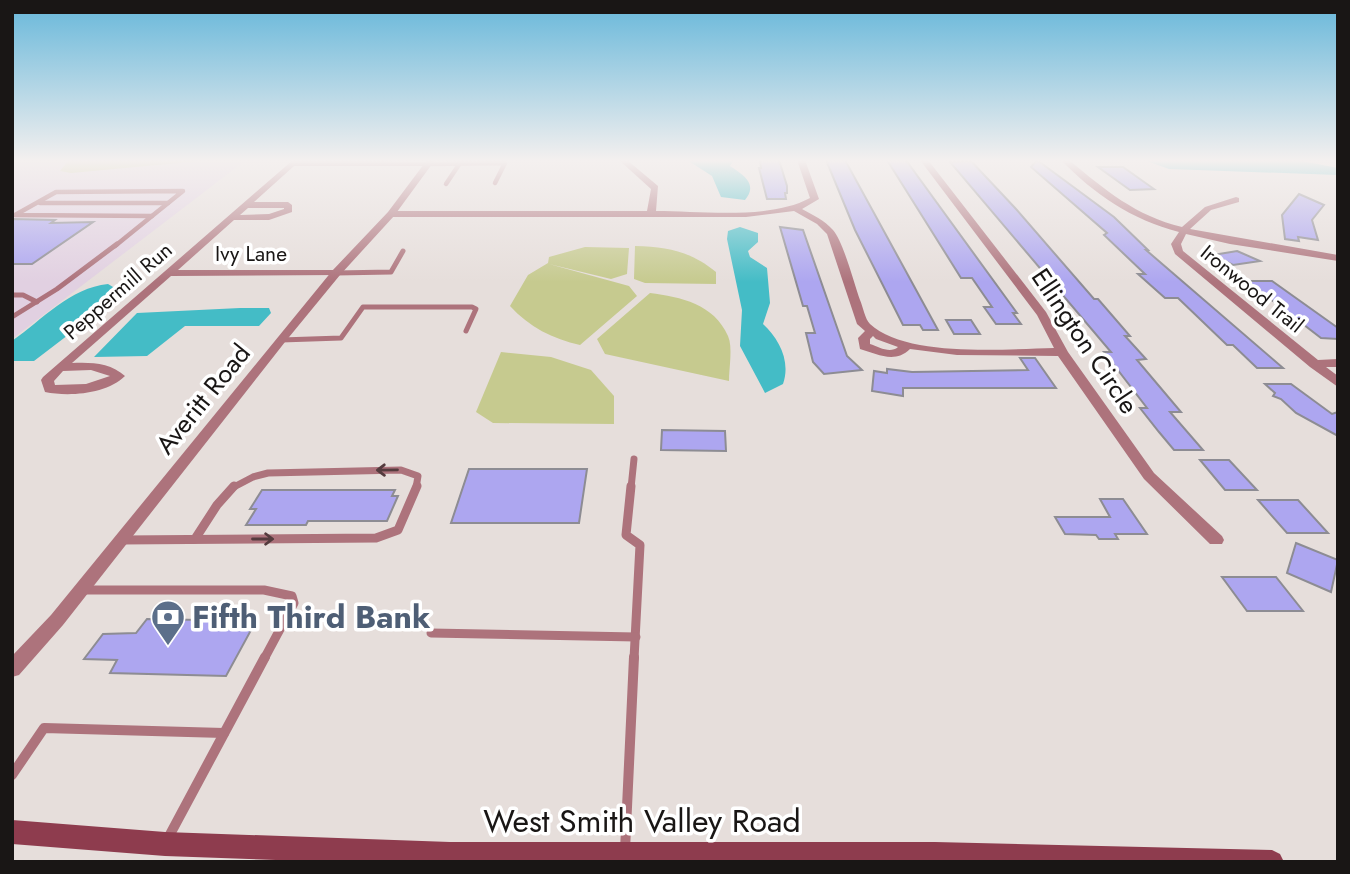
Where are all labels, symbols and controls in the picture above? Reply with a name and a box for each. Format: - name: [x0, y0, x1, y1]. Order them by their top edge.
- street label: Peppermill Run: [57, 235, 179, 347]
- street label: Ironwood Trail: [1194, 238, 1310, 340]
- street label: Ivy Lane: [215, 239, 287, 269]
- street label: Ellington Circle: [1022, 261, 1148, 421]
- street label: Averitt Road: [147, 336, 259, 462]
- one-way arrow: [376, 463, 399, 477]
- one-way arrow: [251, 532, 274, 546]
- place label: Fifth Third Bank: [192, 594, 431, 640]
- bank icon: Fifth Third Bank: [149, 598, 187, 647]
- street label: West Smith Valley Road: [483, 798, 801, 844]

